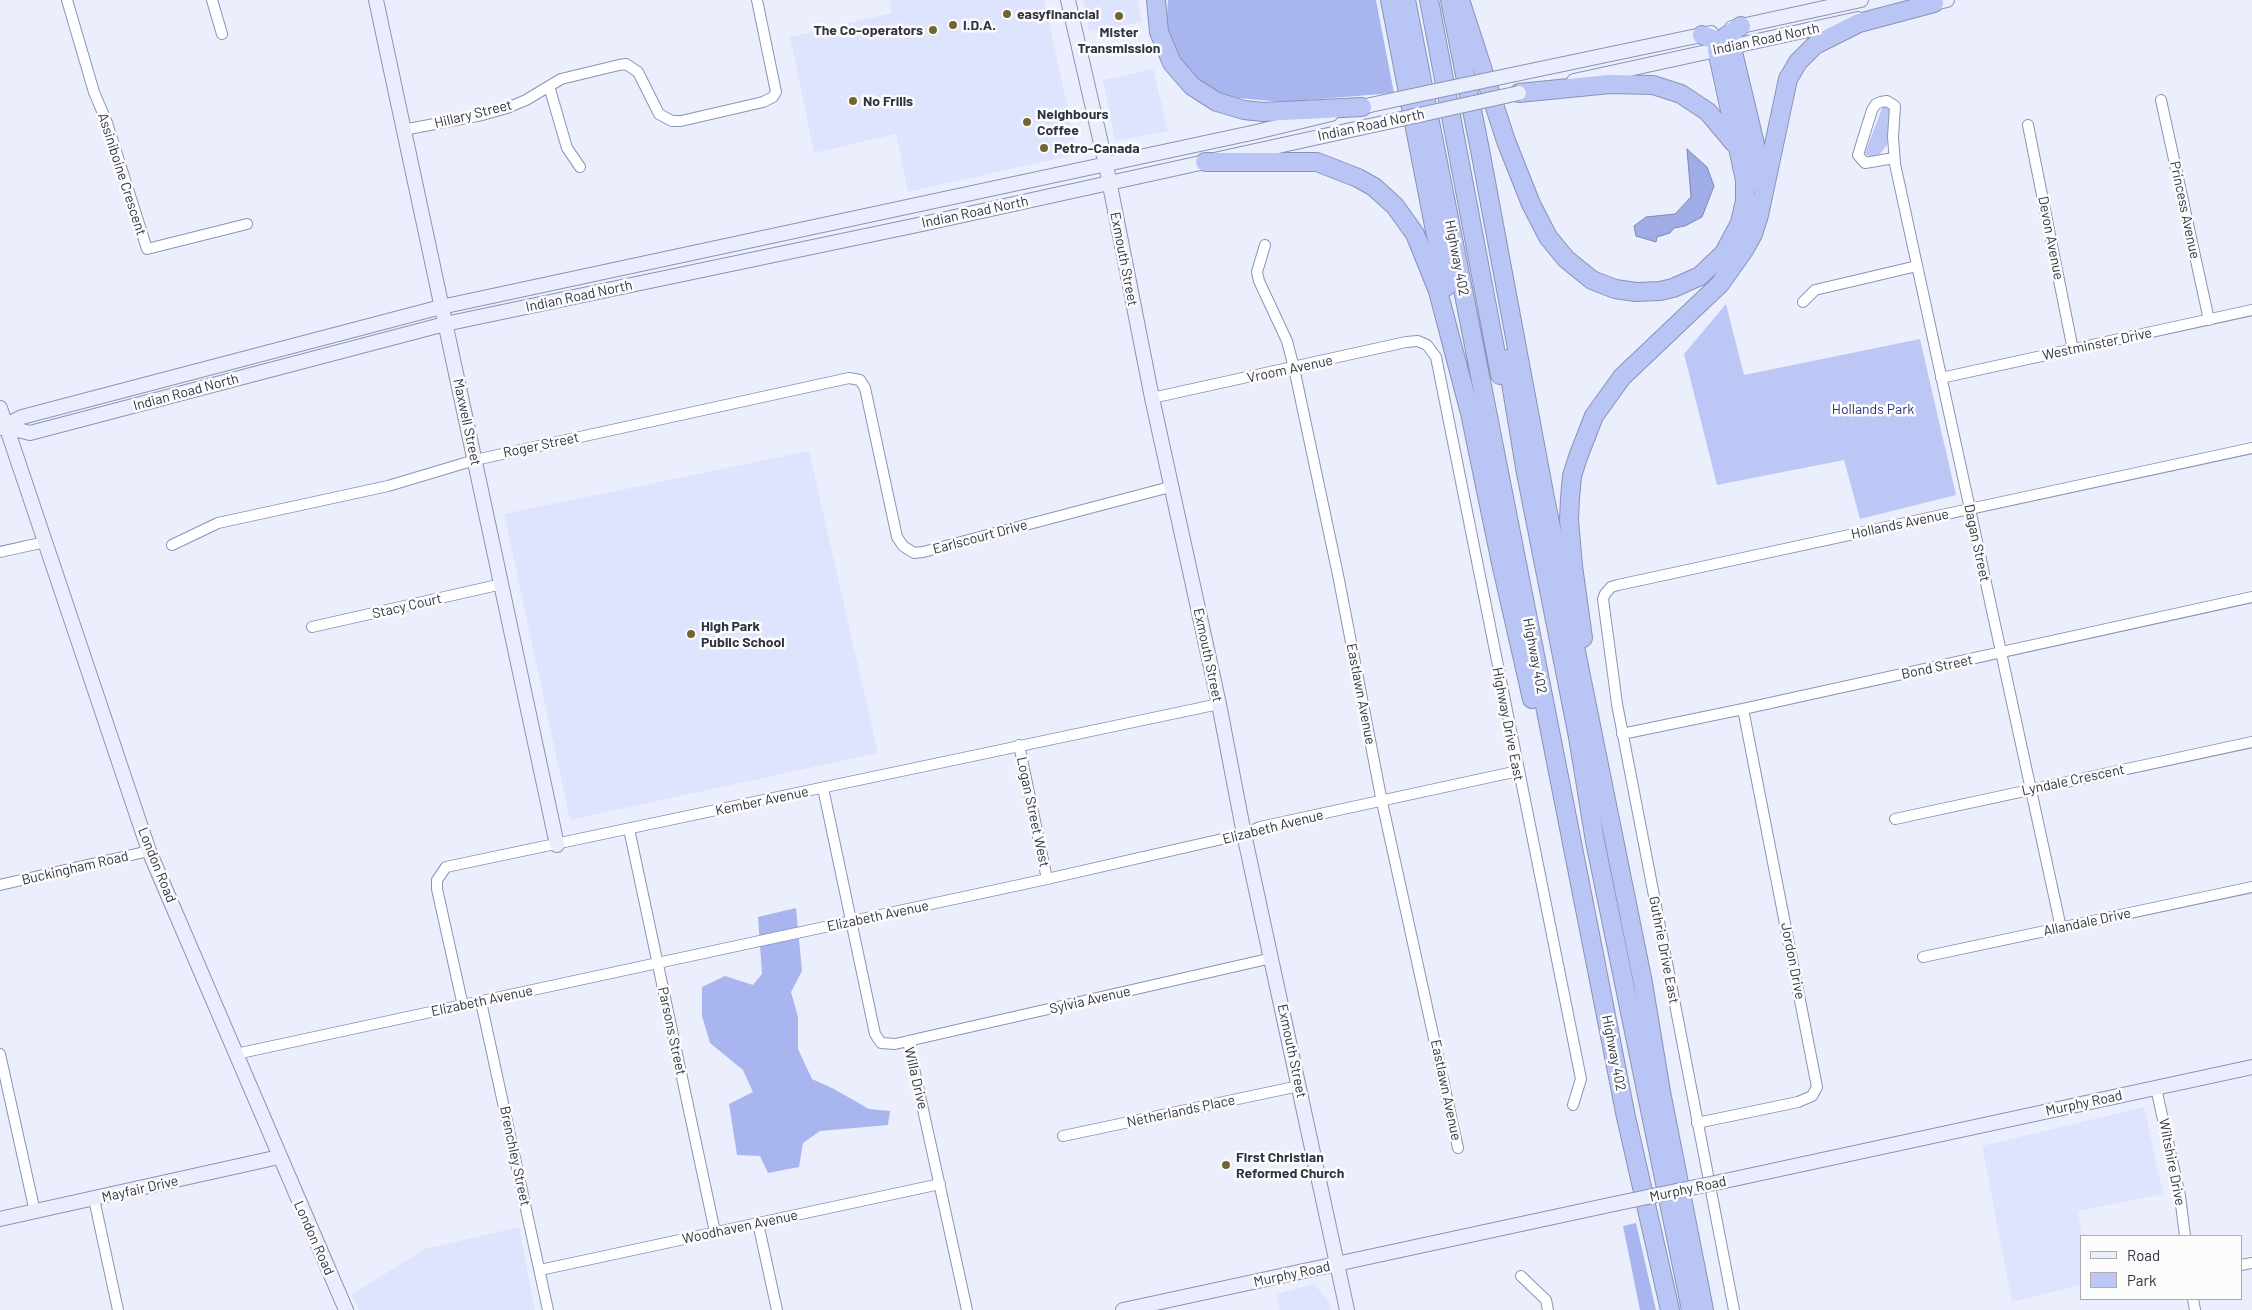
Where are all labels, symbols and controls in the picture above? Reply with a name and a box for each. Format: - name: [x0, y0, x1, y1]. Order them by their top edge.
- place label: easyfinancial: [1017, 6, 1099, 22]
- marker: easyfinancial: [1001, 8, 1013, 20]
- marker: Mister Transmission: [1113, 10, 1125, 22]
- place label: I.D.A.: [963, 17, 996, 33]
- marker: I.D.A.: [947, 19, 959, 31]
- street label: Indian Road North: [1711, 19, 1821, 59]
- place label: The Co-operators: [814, 22, 923, 38]
- marker: The Co-operators: [927, 24, 939, 36]
- place label: Mister Transmission: [1078, 24, 1160, 56]
- place label: No Frills: [863, 93, 913, 109]
- marker: No Frills: [847, 95, 859, 107]
- street label: Hillary Street: [433, 96, 513, 132]
- street label: Indian Road North: [1316, 105, 1426, 145]
- place label: Neighbours Coffee: [1037, 106, 1109, 138]
- street label: Assiniboine Crescent: [94, 111, 150, 237]
- marker: Neighbours Coffee: [1021, 116, 1033, 128]
- place label: Petro-Canada: [1054, 140, 1140, 156]
- marker: Petro-Canada: [1038, 142, 1050, 154]
- street label: Princess Avenue: [2166, 160, 2204, 260]
- street label: Indian Road North: [920, 192, 1030, 232]
- street label: Devon Avenue: [2035, 195, 2067, 281]
- street label: Exmouth Street: [1107, 211, 1141, 307]
- street label: Highway 402: [1441, 219, 1473, 297]
- street label: Indian Road North: [524, 276, 634, 316]
- street label: Westminster Drive: [2041, 324, 2153, 364]
- street label: Vroom Avenue: [1246, 352, 1334, 386]
- street label: Indian Road North: [131, 370, 241, 414]
- street label: Maxwell Street: [450, 377, 484, 467]
- park label: Hollands Park: [1832, 401, 1914, 417]
- street label: Roger Street: [501, 429, 581, 461]
- street label: Dagan Street: [1961, 503, 1993, 583]
- street label: Hollands Avenue: [1850, 505, 1950, 543]
- street label: Earlscourt Drive: [931, 516, 1029, 558]
- street label: Stacy Court: [371, 590, 443, 622]
- street label: Exmouth Street: [1190, 607, 1226, 703]
- street label: Highway 402: [1519, 617, 1551, 695]
- place label: High Park Public School: [701, 618, 785, 650]
- marker: High Park Public School: [685, 628, 697, 640]
- street label: Eastlawn Avenue: [1343, 642, 1379, 746]
- street label: Bond Street: [1900, 651, 1974, 683]
- street label: Highway Drive East: [1489, 666, 1527, 782]
- street label: Logan Street West: [1013, 755, 1053, 869]
- street label: Lyndale Crescent: [2020, 761, 2126, 799]
- street label: Kember Avenue: [714, 783, 810, 819]
- street label: Elizabeth Avenue: [1221, 806, 1325, 848]
- street label: London Road: [134, 825, 180, 905]
- street label: Buckingham Road: [20, 848, 130, 888]
- street label: Guthrie Drive East: [1645, 895, 1683, 1005]
- street label: Elizabeth Avenue: [826, 897, 930, 935]
- street label: Allandale Drive: [2042, 905, 2132, 939]
- street label: Jordon Drive: [1777, 921, 1809, 1001]
- street label: Elizabeth Avenue: [430, 982, 534, 1020]
- street label: Sylvia Avenue: [1048, 983, 1132, 1017]
- street label: Parsons Street: [654, 985, 690, 1077]
- street label: Exmouth Street: [1274, 1003, 1310, 1099]
- street label: Highway 402: [1598, 1014, 1630, 1092]
- street label: Eastlawn Avenue: [1427, 1038, 1465, 1142]
- street label: Willa Drive: [901, 1045, 931, 1111]
- street label: Murphy Road: [2044, 1087, 2124, 1119]
- street label: Netherlands Place: [1125, 1091, 1237, 1131]
- street label: Brenchley Street: [496, 1105, 534, 1207]
- street label: Wiltshire Drive: [2155, 1117, 2189, 1207]
- place label: First Christian Reformed Church: [1236, 1149, 1344, 1182]
- marker: First Christian Reformed Church: [1220, 1159, 1232, 1171]
- street label: Mayfair Drive: [100, 1172, 180, 1206]
- street label: Murphy Road: [1648, 1173, 1728, 1205]
- street label: London Road: [290, 1198, 338, 1278]
- street label: Woodhaven Avenue: [681, 1207, 799, 1247]
- legend: [2080, 1235, 2242, 1300]
- text: Road: [2127, 1246, 2160, 1264]
- street label: Murphy Road: [1252, 1258, 1332, 1290]
- text: Park: [2127, 1271, 2156, 1289]

